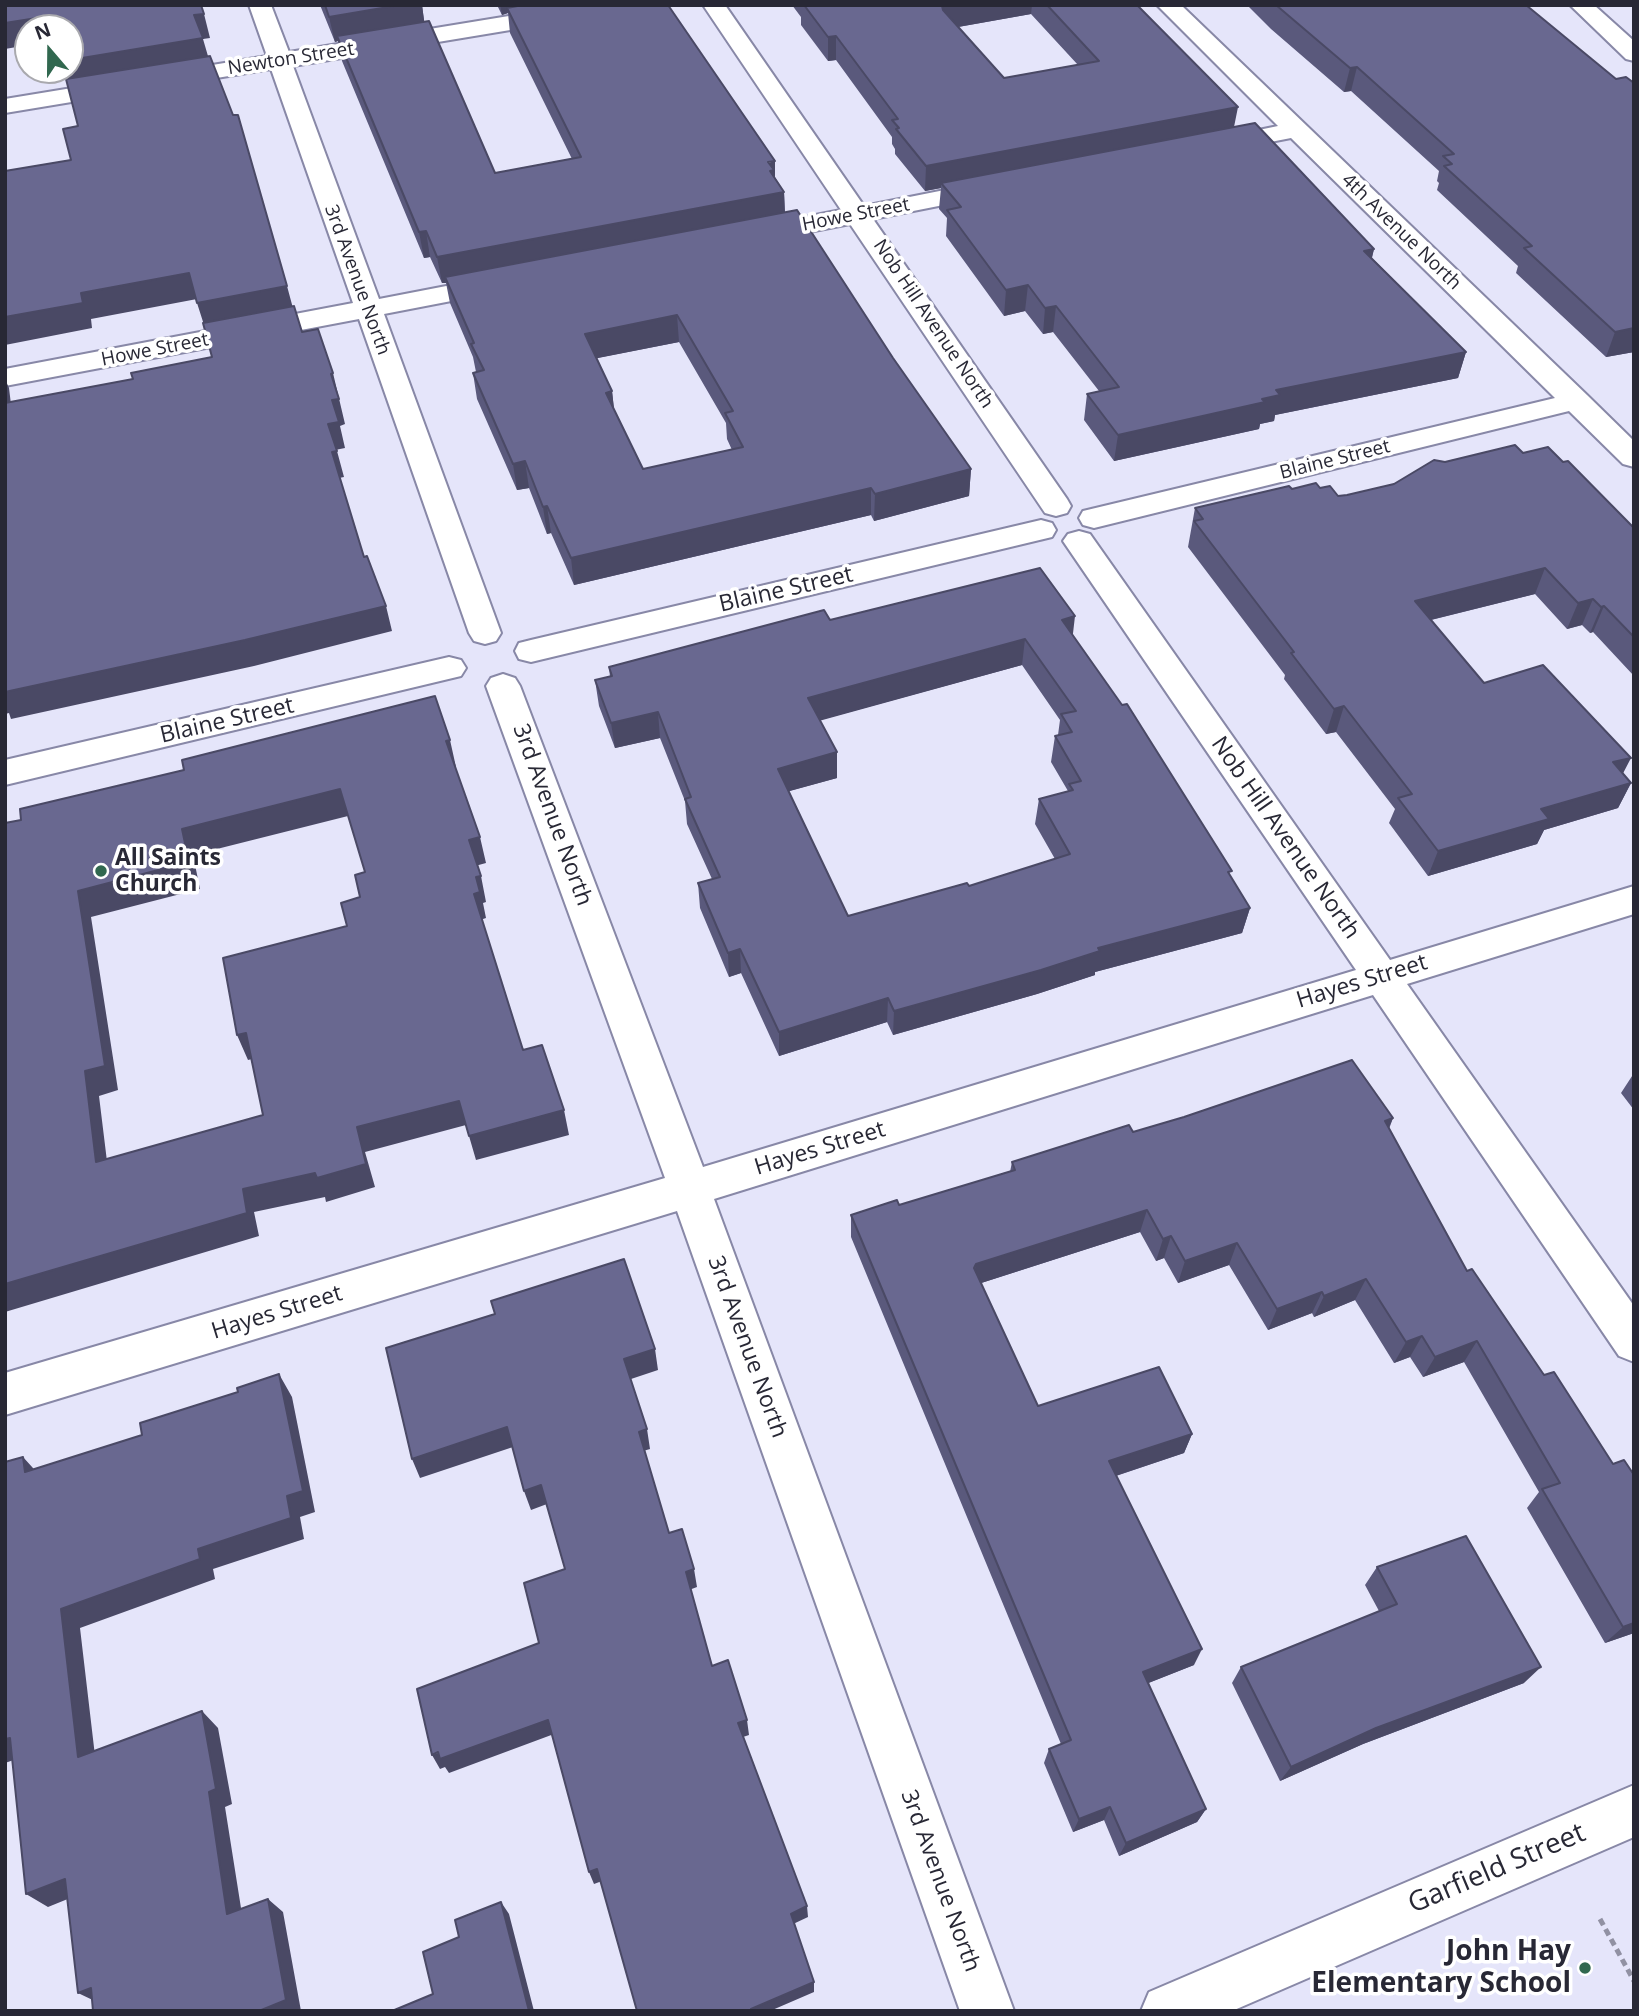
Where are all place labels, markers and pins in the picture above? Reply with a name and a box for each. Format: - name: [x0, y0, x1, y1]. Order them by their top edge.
- place label: All Saints Church: [115, 844, 221, 898]
- marker: All Saints Church: [93, 863, 109, 879]
- place label: John Hay Elementary School: [1311, 1935, 1571, 2001]
- marker: John Hay Elementary School: [1577, 1960, 1593, 1976]

